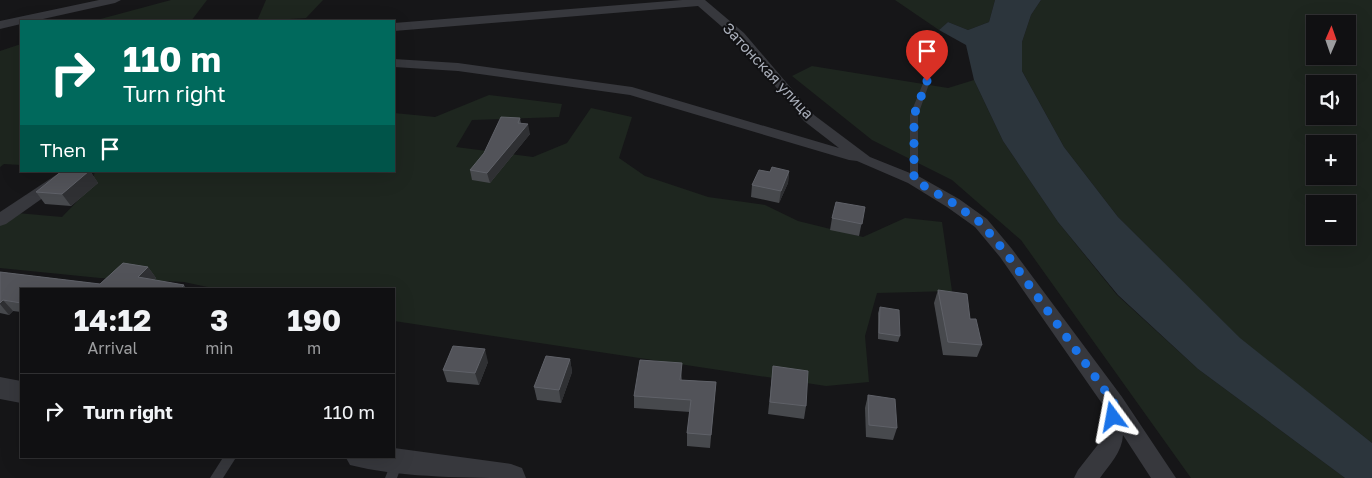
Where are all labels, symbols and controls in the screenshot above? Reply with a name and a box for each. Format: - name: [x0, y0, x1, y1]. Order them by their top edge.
- north arrow: [1306, 15, 1356, 65]
- map controls: [1306, 15, 1356, 245]
- street label: Затонская улица: [720, 19, 818, 122]
- pin: [906, 30, 948, 81]
- icon: arrive: [913, 37, 941, 65]
- text: 110 m: [123, 38, 221, 80]
- icon: right: [40, 40, 105, 105]
- button: sound: [1306, 75, 1356, 125]
- text: Turn right: [123, 80, 226, 107]
- icon: arrive: [96, 135, 124, 163]
- button: +: [1306, 135, 1356, 185]
- text: Then: [40, 138, 86, 161]
- button: −: [1306, 195, 1356, 245]
- text: 14:12: [74, 302, 151, 338]
- text: 3: [210, 302, 228, 338]
- text: 190: [287, 302, 341, 338]
- text: Arrival: [87, 338, 138, 358]
- text: min: [205, 338, 233, 358]
- text: m: [307, 338, 321, 358]
- position arrow: [1086, 390, 1138, 442]
- icon: right: [40, 397, 68, 425]
- text: Turn right: [83, 400, 173, 423]
- text: 110 m: [323, 400, 375, 423]

